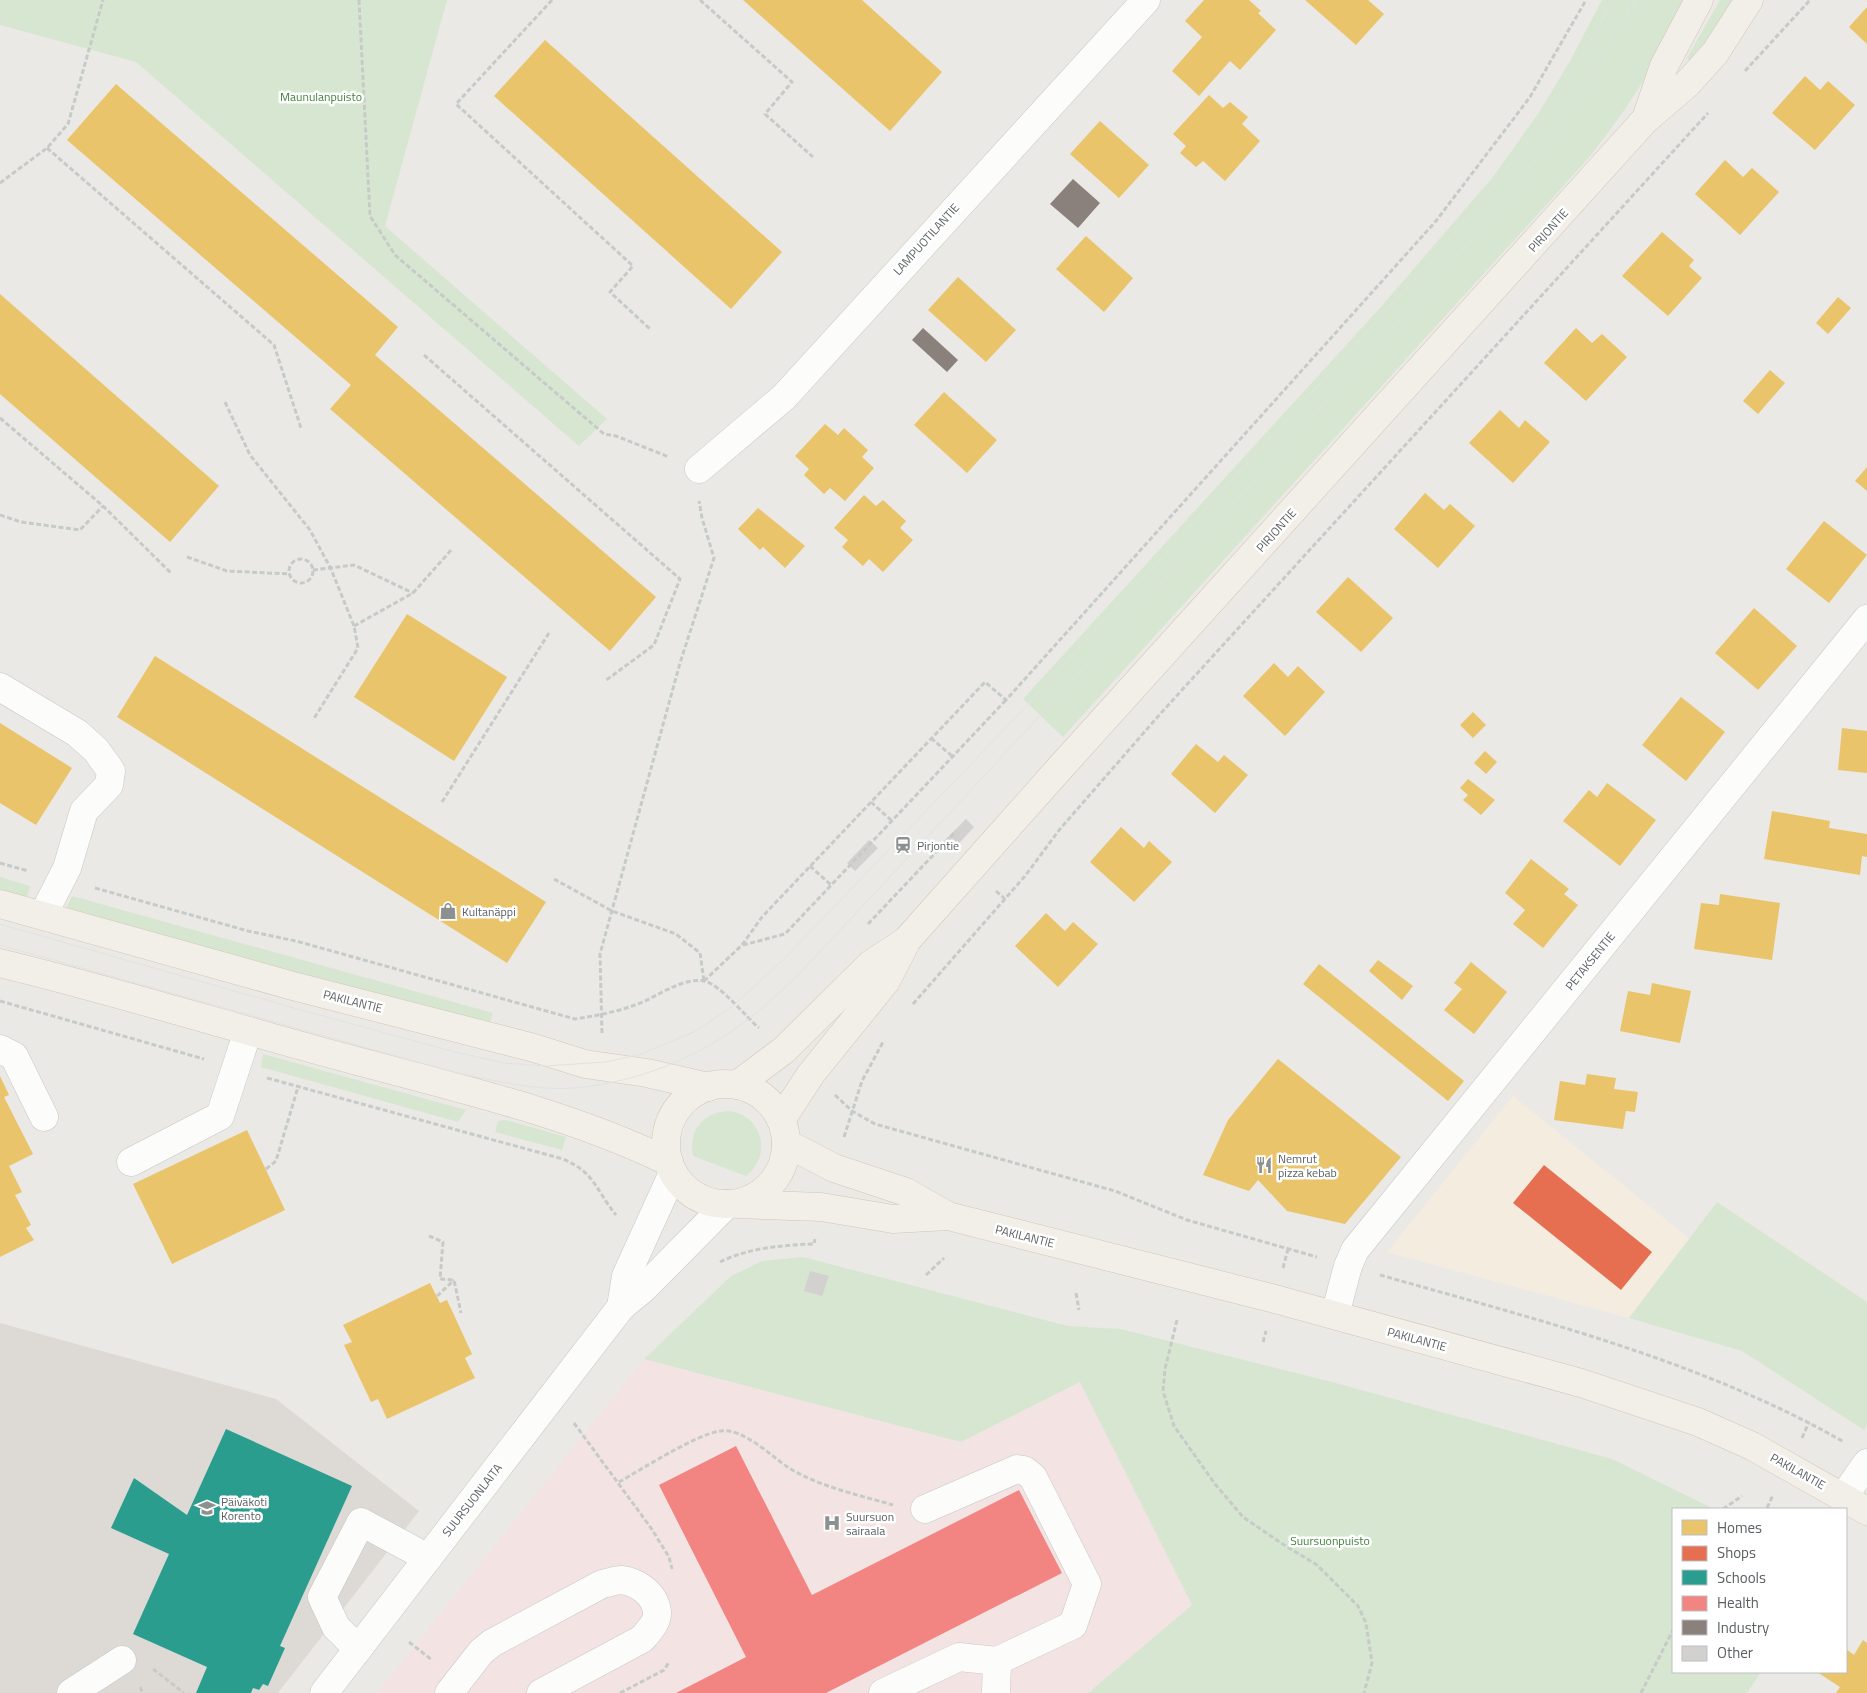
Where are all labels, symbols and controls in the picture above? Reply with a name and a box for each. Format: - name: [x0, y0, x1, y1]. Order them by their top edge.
- park label: Maunulanpuisto: [280, 87, 362, 106]
- street label: LAMPUOTILANTIE: [888, 198, 964, 279]
- street label: PIRJONTIE: [1523, 204, 1573, 256]
- street label: PIRJONTIE: [1251, 504, 1301, 556]
- station icon: Pirjontie: [893, 835, 913, 855]
- place label: Pirjontie: [917, 836, 959, 855]
- shop icon: Kultanäppi: [438, 901, 458, 921]
- place label: Kultanäppi: [462, 902, 516, 921]
- street label: PETAKSENTIE: [1560, 927, 1620, 994]
- street label: PAKILANTIE: [321, 984, 385, 1018]
- place label: Nemrut pizza kebab: [1278, 1149, 1337, 1182]
- restaurant icon: Nemrut pizza kebab: [1254, 1155, 1274, 1175]
- street label: PAKILANTIE: [993, 1219, 1057, 1253]
- street label: PAKILANTIE: [1385, 1322, 1449, 1356]
- street label: PAKILANTIE: [1767, 1448, 1829, 1494]
- street label: SUURSUONLAITA: [437, 1459, 507, 1541]
- place label: Päiväkoti Korento: [221, 1492, 267, 1525]
- school or university icon: Päiväkoti Korento: [197, 1498, 217, 1518]
- place label: Suursuon sairaala: [846, 1507, 894, 1540]
- legend: [1672, 1508, 1847, 1673]
- hospital icon: Suursuon sairaala: [822, 1513, 842, 1533]
- text: Homes: [1717, 1516, 1762, 1539]
- park label: Suursuonpuisto: [1290, 1531, 1370, 1550]
- text: Shops: [1717, 1541, 1756, 1564]
- text: Schools: [1717, 1566, 1766, 1589]
- text: Health: [1717, 1591, 1759, 1614]
- text: Industry: [1717, 1616, 1769, 1639]
- text: Other: [1717, 1641, 1753, 1664]

